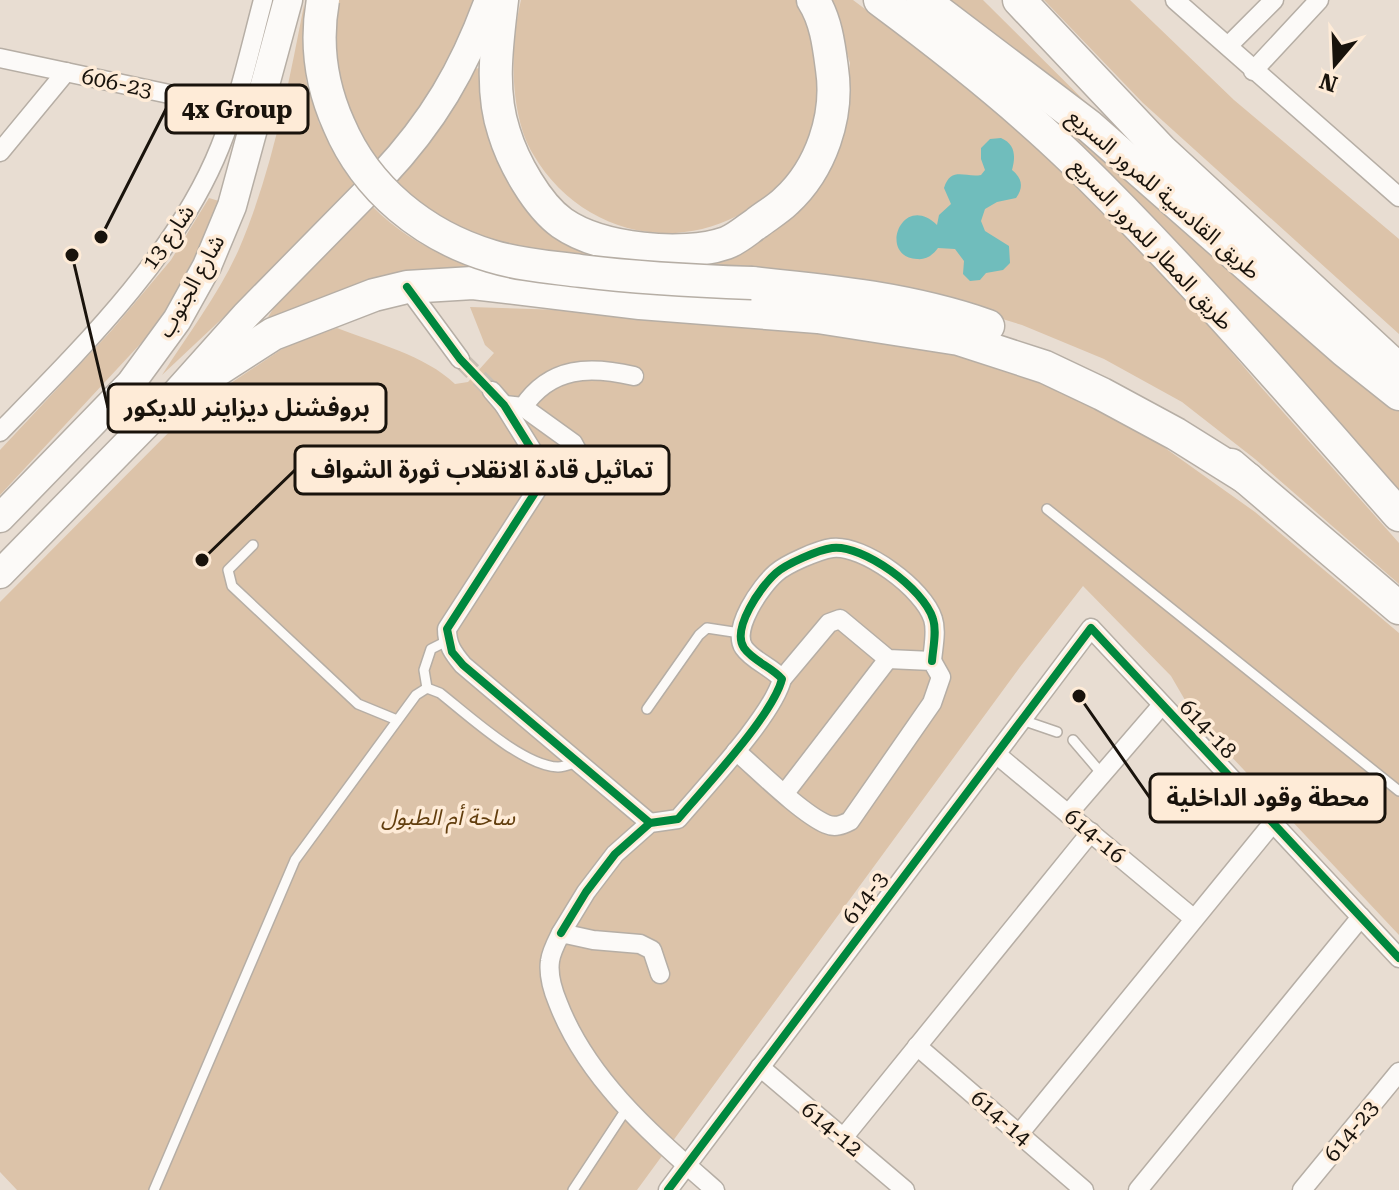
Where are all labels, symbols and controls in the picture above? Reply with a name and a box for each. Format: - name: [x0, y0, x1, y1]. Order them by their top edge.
- north arrow: [1295, 24, 1375, 104]
- street label: 606-23: [80, 63, 154, 103]
- text: N: [1317, 68, 1341, 97]
- callout: 4x Group: [166, 85, 308, 133]
- text: 4x Group: [182, 96, 292, 124]
- street label: طريق القادسية للمرور السريع: [1060, 104, 1265, 287]
- street label: طريق المطار للمرور السريع: [1063, 153, 1238, 338]
- street label: شارع 13: [137, 200, 202, 276]
- street label: شارع الجنوب: [153, 230, 233, 344]
- callout: بروفشنل ديزاينر للديكور: [108, 384, 386, 432]
- text: بروفشنل ديزاينر للديكور: [123, 394, 370, 422]
- callout: تماثيل قادة الانقلاب ثورة الشواف: [295, 446, 669, 494]
- text: تماثيل قادة الانقلاب ثورة الشواف: [311, 456, 654, 485]
- street label: 614-18: [1175, 694, 1241, 764]
- callout: محطة وقود الداخلية: [1150, 774, 1385, 822]
- text: محطة وقود الداخلية: [1167, 784, 1369, 812]
- park label: ساحة أم الطبول: [381, 804, 516, 834]
- street label: 614-16: [1060, 804, 1130, 868]
- street label: 614-3: [837, 867, 893, 929]
- street label: 614-14: [966, 1085, 1037, 1151]
- street label: 614-23: [1319, 1095, 1383, 1167]
- street label: 614-12: [797, 1097, 867, 1161]

